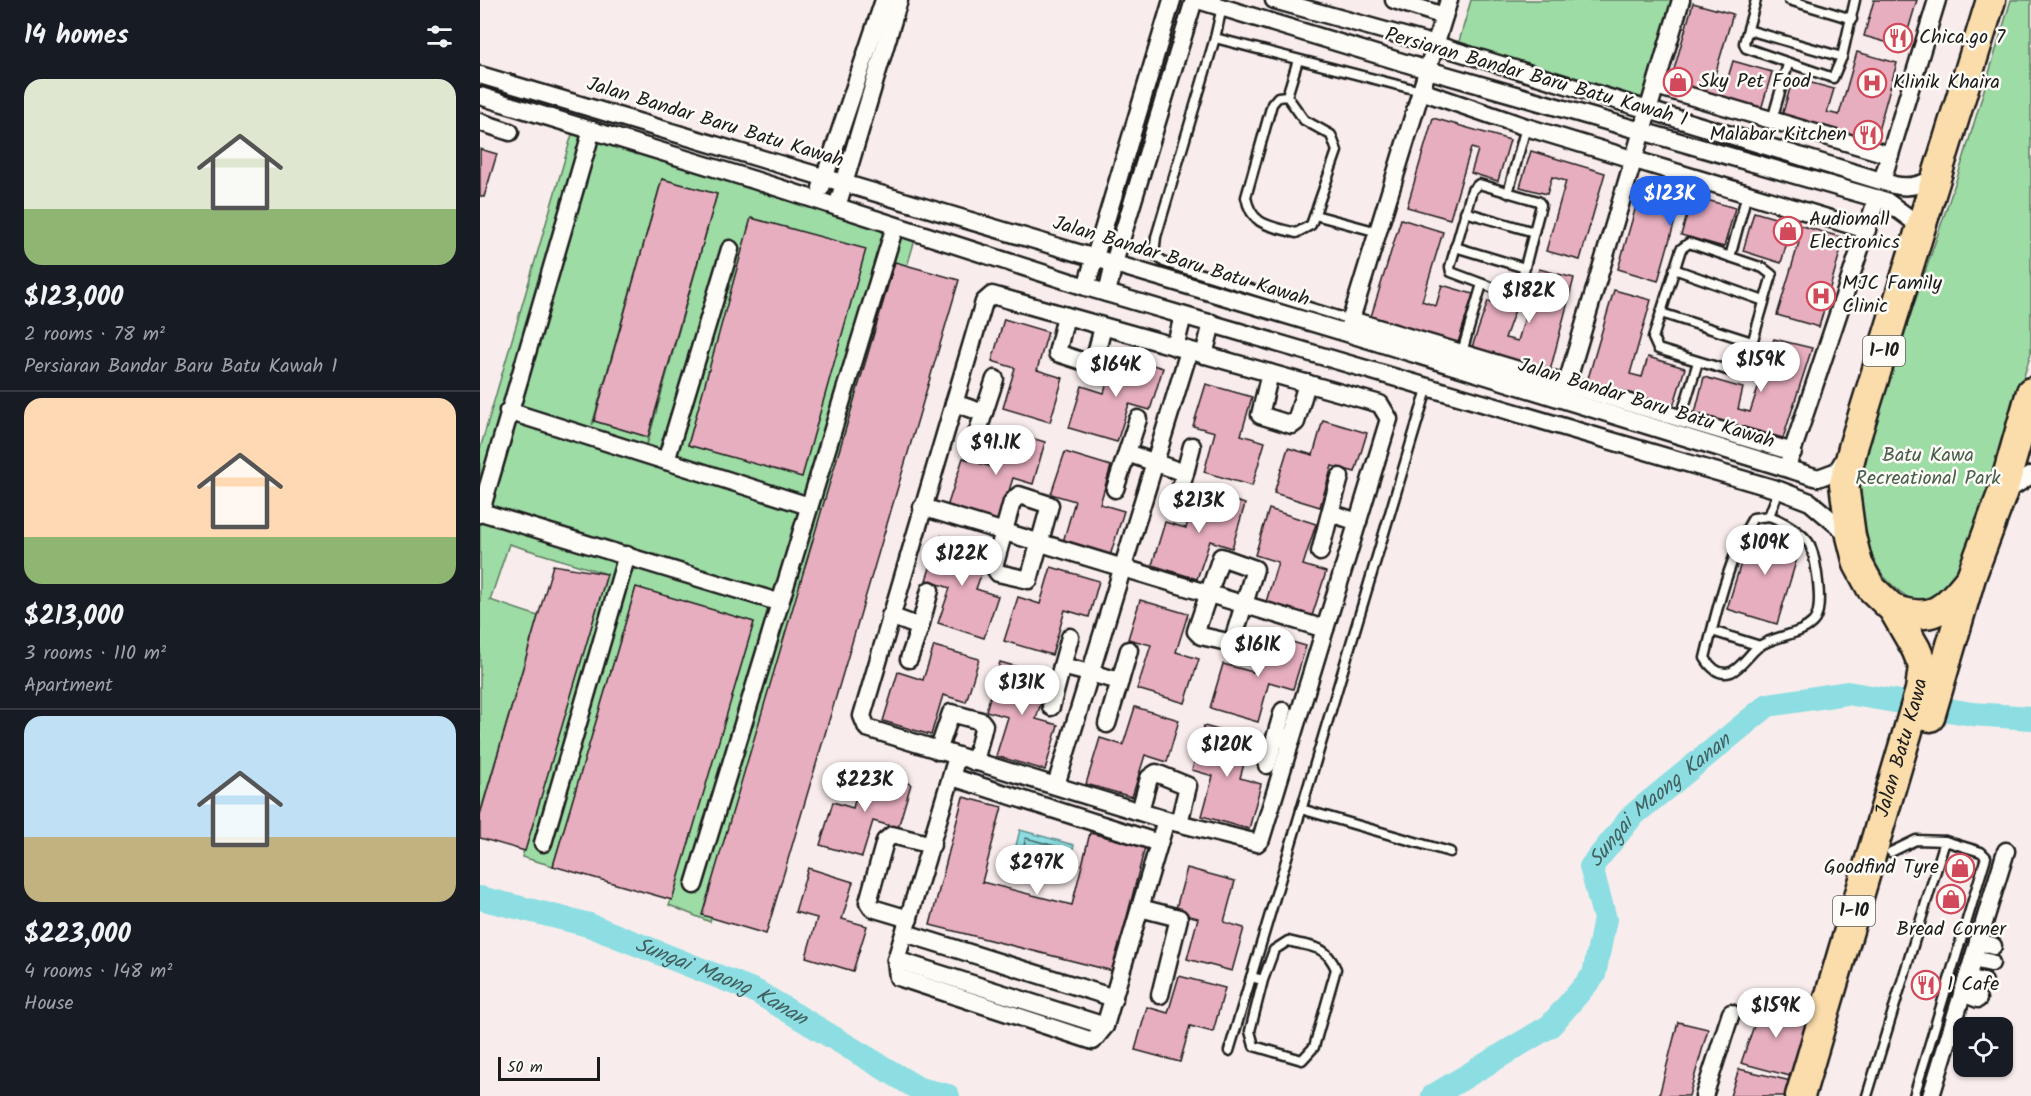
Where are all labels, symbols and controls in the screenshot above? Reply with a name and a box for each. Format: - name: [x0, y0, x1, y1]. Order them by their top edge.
- text: 14 homes: [24, 15, 129, 57]
- street label: Persiaran Bandar Baru Batu Kawah 1: [1381, 19, 1691, 137]
- icon: filters: [423, 20, 456, 53]
- restaurant icon: Chica.go 7: [1882, 22, 1914, 54]
- place label: Chica.go 7: [1919, 22, 2006, 54]
- shop icon: Sky Pet Food: [1662, 66, 1694, 98]
- place label: Sky Pet Food: [1699, 66, 1812, 98]
- hospital icon: Klinik Khaira: [1856, 67, 1888, 99]
- place label: Klinik Khaira: [1893, 67, 2000, 99]
- street label: Jalan Bandar Baru Batu Kawah: [583, 69, 847, 177]
- icon: home: [186, 118, 294, 226]
- place label: Malabar Kitchen: [1709, 119, 1847, 151]
- restaurant icon: Malabar Kitchen: [1852, 119, 1884, 151]
- pin: $123K: [1628, 176, 1712, 227]
- text: $123K: [1644, 179, 1696, 211]
- place label: Audiomall Electronics: [1809, 204, 1900, 259]
- street label: Jalan Bandar Baru Batu Kawah: [1049, 208, 1313, 316]
- shop icon: Audiomall Electronics: [1772, 215, 1804, 247]
- place label: MJC Family Clinic: [1842, 268, 1943, 323]
- pin: $182K: [1487, 273, 1571, 324]
- text: $182K: [1502, 276, 1556, 308]
- text: $123,000: [24, 277, 123, 319]
- hospital icon: MJC Family Clinic: [1805, 280, 1837, 312]
- text: 2 rooms · 78 m²: [24, 319, 165, 351]
- road number: 1-10: [1863, 336, 1905, 366]
- pin: $159K: [1719, 342, 1803, 393]
- text: $159K: [1736, 345, 1786, 377]
- pin: $164K: [1074, 347, 1158, 398]
- text: $164K: [1090, 350, 1142, 382]
- street label: Jalan Bandar Baru Batu Kawah: [1514, 350, 1778, 458]
- text: Persiaran Bandar Baru Batu Kawah 1: [24, 351, 338, 383]
- pin: $91.1K: [947, 425, 1045, 476]
- text: $91.1K: [971, 428, 1021, 460]
- icon: home: [186, 437, 294, 545]
- park label: Batu Kawa Recreational Park: [1855, 440, 2001, 495]
- pin: $213K: [1157, 483, 1241, 534]
- text: $213K: [1173, 486, 1225, 518]
- pin: $109K: [1723, 525, 1807, 576]
- text: $109K: [1740, 528, 1790, 560]
- pin: $122K: [920, 536, 1004, 587]
- text: $122K: [935, 539, 989, 571]
- text: $213,000: [24, 596, 123, 638]
- pin: $161K: [1216, 627, 1300, 678]
- text: $161K: [1235, 630, 1281, 662]
- text: 3 rooms · 110 m²: [24, 638, 166, 670]
- pin: $131K: [980, 665, 1064, 716]
- text: $131K: [999, 668, 1045, 700]
- text: Apartment: [24, 670, 113, 702]
- street label: Jalan Batu Kawa: [1867, 677, 1937, 821]
- water label: Sungai Maong Kanan: [1580, 724, 1740, 875]
- pin: $120K: [1185, 727, 1269, 778]
- text: $120K: [1201, 730, 1253, 762]
- icon: home: [186, 755, 294, 863]
- pin: $223K: [823, 762, 907, 813]
- text: $223K: [836, 765, 894, 797]
- pin: $297K: [995, 845, 1079, 896]
- text: $297K: [1009, 848, 1065, 880]
- place label: Goodfind Tyre: [1824, 852, 1939, 884]
- shop icon: Goodfind Tyre: [1944, 852, 1976, 884]
- shop icon: Bread Corner: [1935, 883, 1967, 915]
- road number: 1-10: [1833, 896, 1875, 926]
- text: $223,000: [24, 914, 131, 956]
- place label: Bread Corner: [1896, 914, 2007, 946]
- water label: Sungai Maong Kanan: [630, 928, 815, 1036]
- text: 4 rooms · 148 m²: [24, 956, 172, 988]
- restaurant icon: 1 Cafe: [1910, 969, 1942, 1001]
- place label: 1 Cafe: [1947, 969, 1999, 1001]
- text: House: [24, 988, 74, 1020]
- pin: $159K: [1734, 988, 1818, 1039]
- text: $159K: [1751, 991, 1801, 1023]
- map controls: [1953, 1017, 2013, 1077]
- button: locate: [1953, 1017, 2013, 1077]
- scale bar: [498, 1054, 600, 1082]
- text: 50 m: [507, 1055, 543, 1080]

